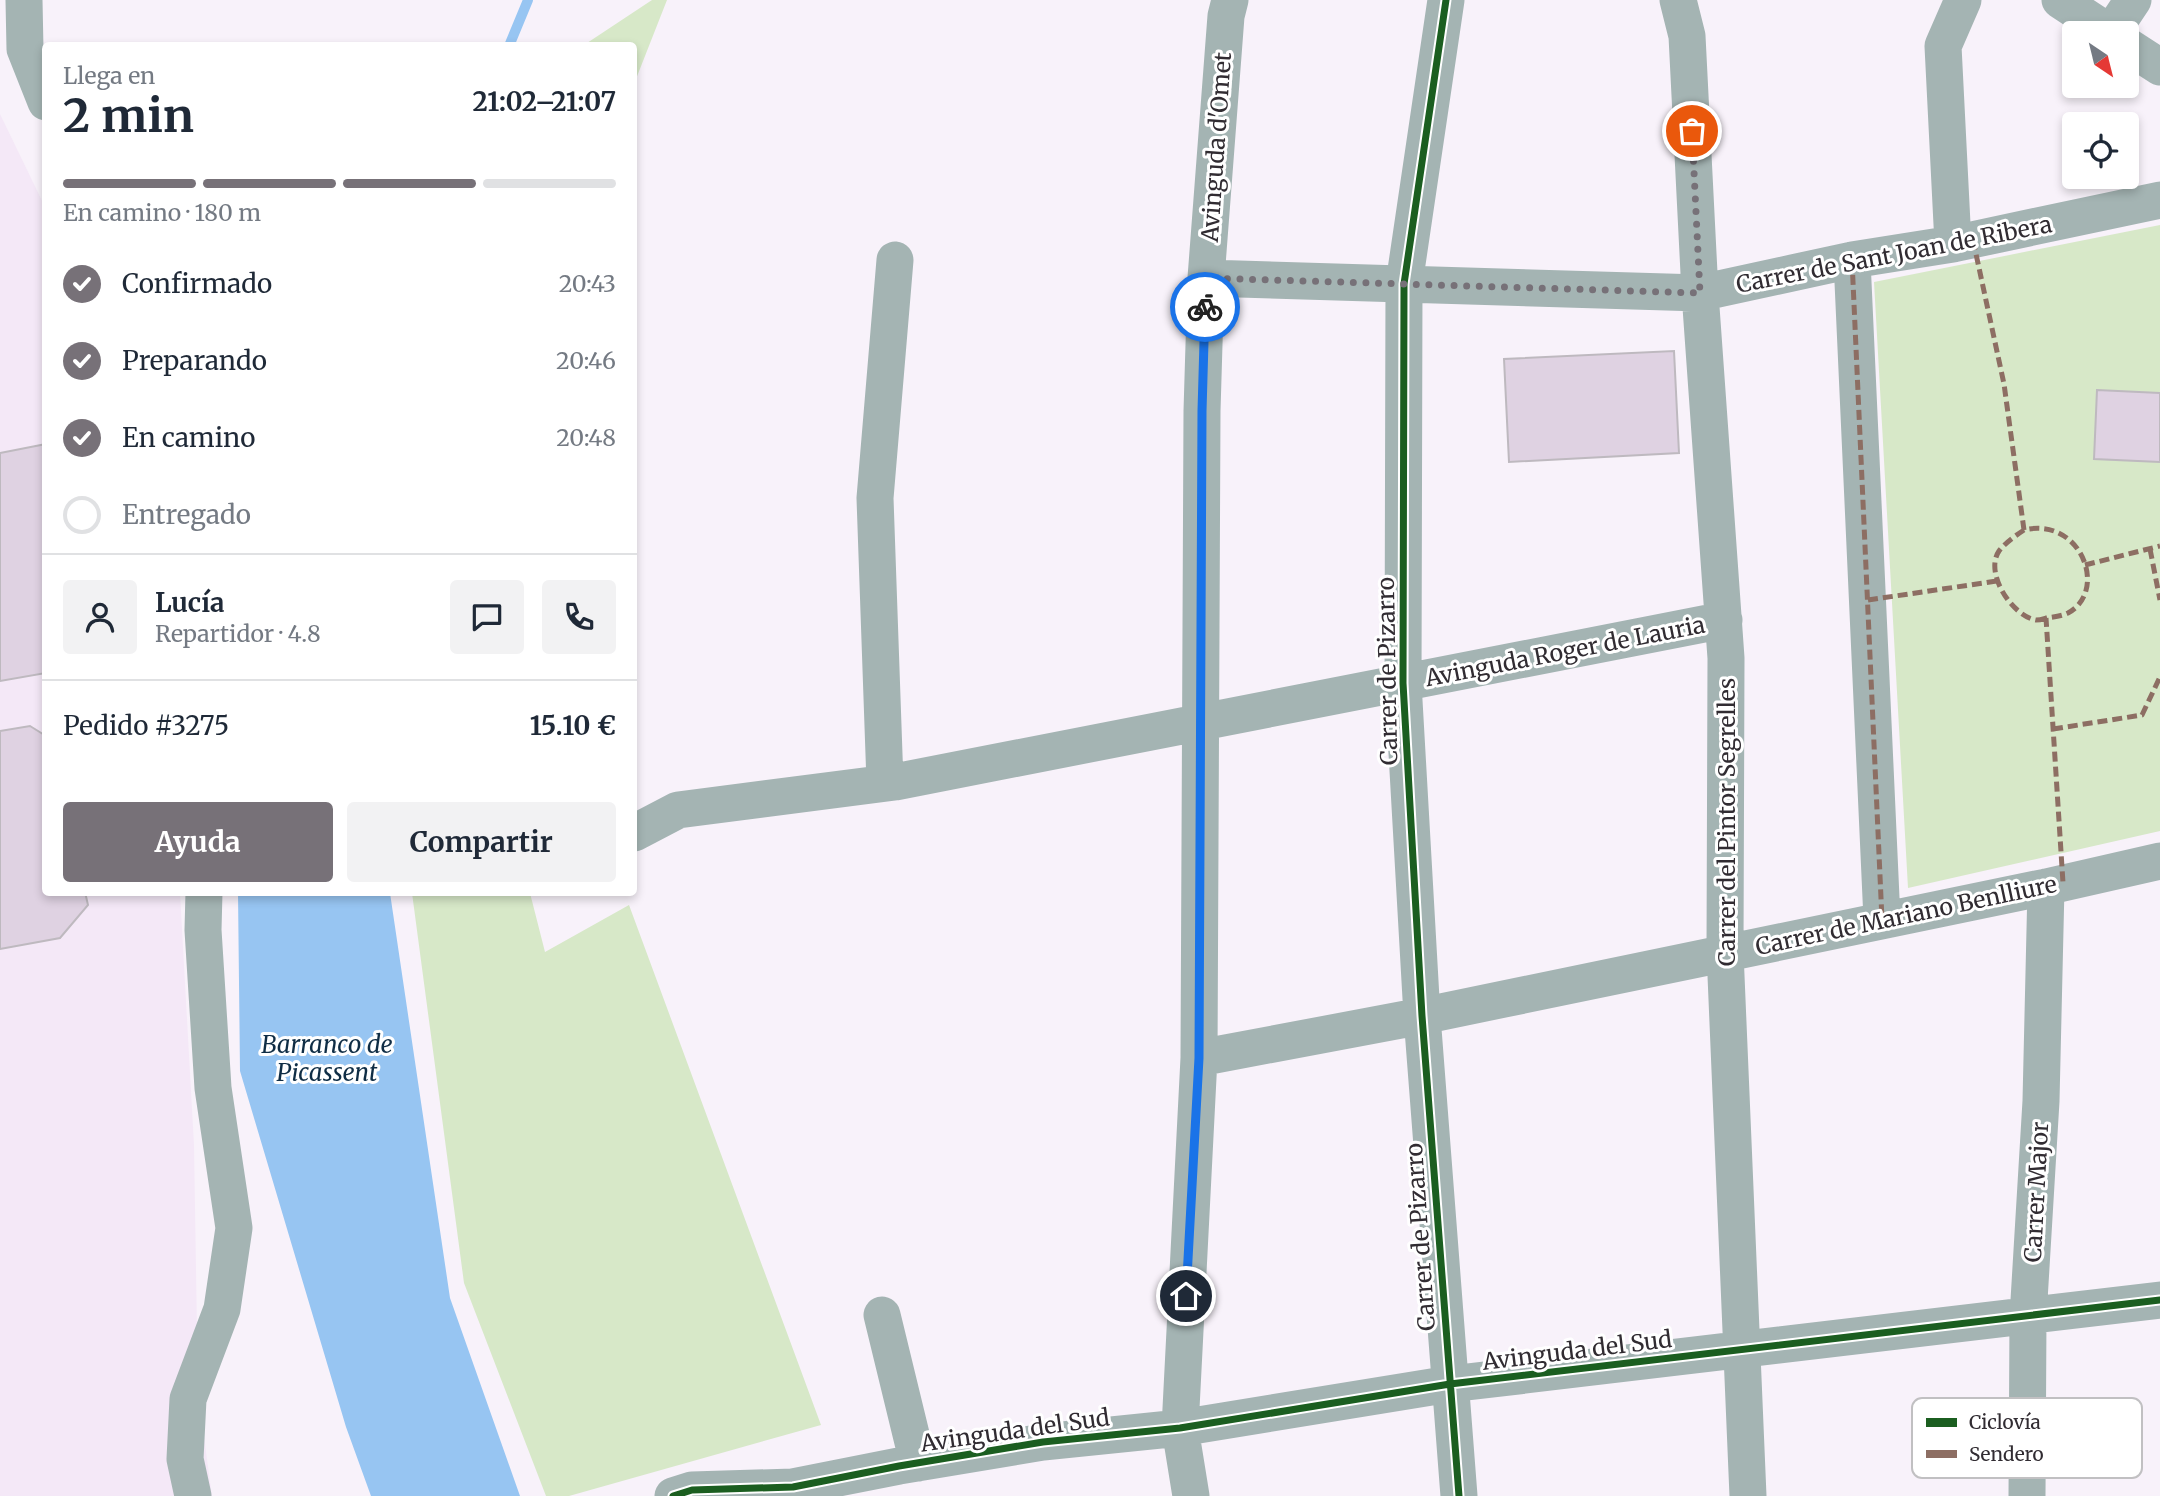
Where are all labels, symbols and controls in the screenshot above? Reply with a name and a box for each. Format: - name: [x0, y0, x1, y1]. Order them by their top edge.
- north arrow: [2062, 21, 2138, 98]
- map controls: [2062, 21, 2139, 189]
- street label: Avinguda d'Omet: [1195, 51, 1237, 244]
- text: Llega en: [63, 61, 155, 90]
- text: 21:02–21:07: [473, 85, 616, 118]
- text: 2 min: [63, 87, 194, 145]
- pin: [1662, 101, 1722, 161]
- icon: bag: [1673, 112, 1711, 150]
- button: locate: [2062, 112, 2139, 189]
- text: En camino · 180 m: [63, 198, 261, 227]
- street label: Carrer de Sant Joan de Ribera: [1734, 209, 2054, 299]
- icon: check: [63, 265, 101, 303]
- text: Confirmado: [122, 267, 272, 300]
- text: 20:43: [559, 269, 616, 298]
- courier: [1170, 272, 1240, 342]
- icon: bike: [1186, 288, 1224, 326]
- icon: check: [63, 342, 101, 380]
- text: Preparando: [122, 344, 267, 377]
- text: 20:46: [556, 346, 616, 375]
- icon: check: [63, 419, 101, 457]
- text: En camino: [122, 421, 255, 454]
- text: 20:48: [556, 423, 616, 452]
- text: Entregado: [122, 498, 251, 531]
- street label: Carrer de Pizarro: [1371, 577, 1403, 765]
- button: person: [63, 580, 137, 654]
- button: chat: [450, 580, 524, 654]
- button: phone: [542, 580, 616, 654]
- text: Lucía: [155, 586, 224, 619]
- street label: Avinguda Roger de Lauria: [1422, 610, 1707, 693]
- text: Repartidor · 4.8: [155, 619, 321, 648]
- street label: Carrer del Pintor Segrelles: [1712, 678, 1741, 966]
- text: Pedido #3275: [63, 709, 229, 742]
- text: 15.10 €: [530, 709, 616, 742]
- button: Ayuda: [63, 802, 333, 882]
- button: Compartir: [347, 802, 616, 882]
- street label: Carrer de Mariano Benlliure: [1753, 869, 2059, 961]
- water label: Barranco de Picassent: [261, 1029, 393, 1088]
- street label: Carrer Major: [2018, 1121, 2054, 1263]
- street label: Carrer de Pizarro: [1399, 1142, 1441, 1332]
- pin: [1156, 1266, 1216, 1326]
- icon: home: [1167, 1277, 1205, 1315]
- street label: Avinguda del Sud: [1480, 1324, 1674, 1376]
- legend: [1912, 1398, 2142, 1478]
- street label: Avinguda del Sud: [918, 1402, 1112, 1458]
- text: Ciclovía: [1969, 1410, 2041, 1434]
- text: Sendero: [1969, 1442, 2044, 1466]

